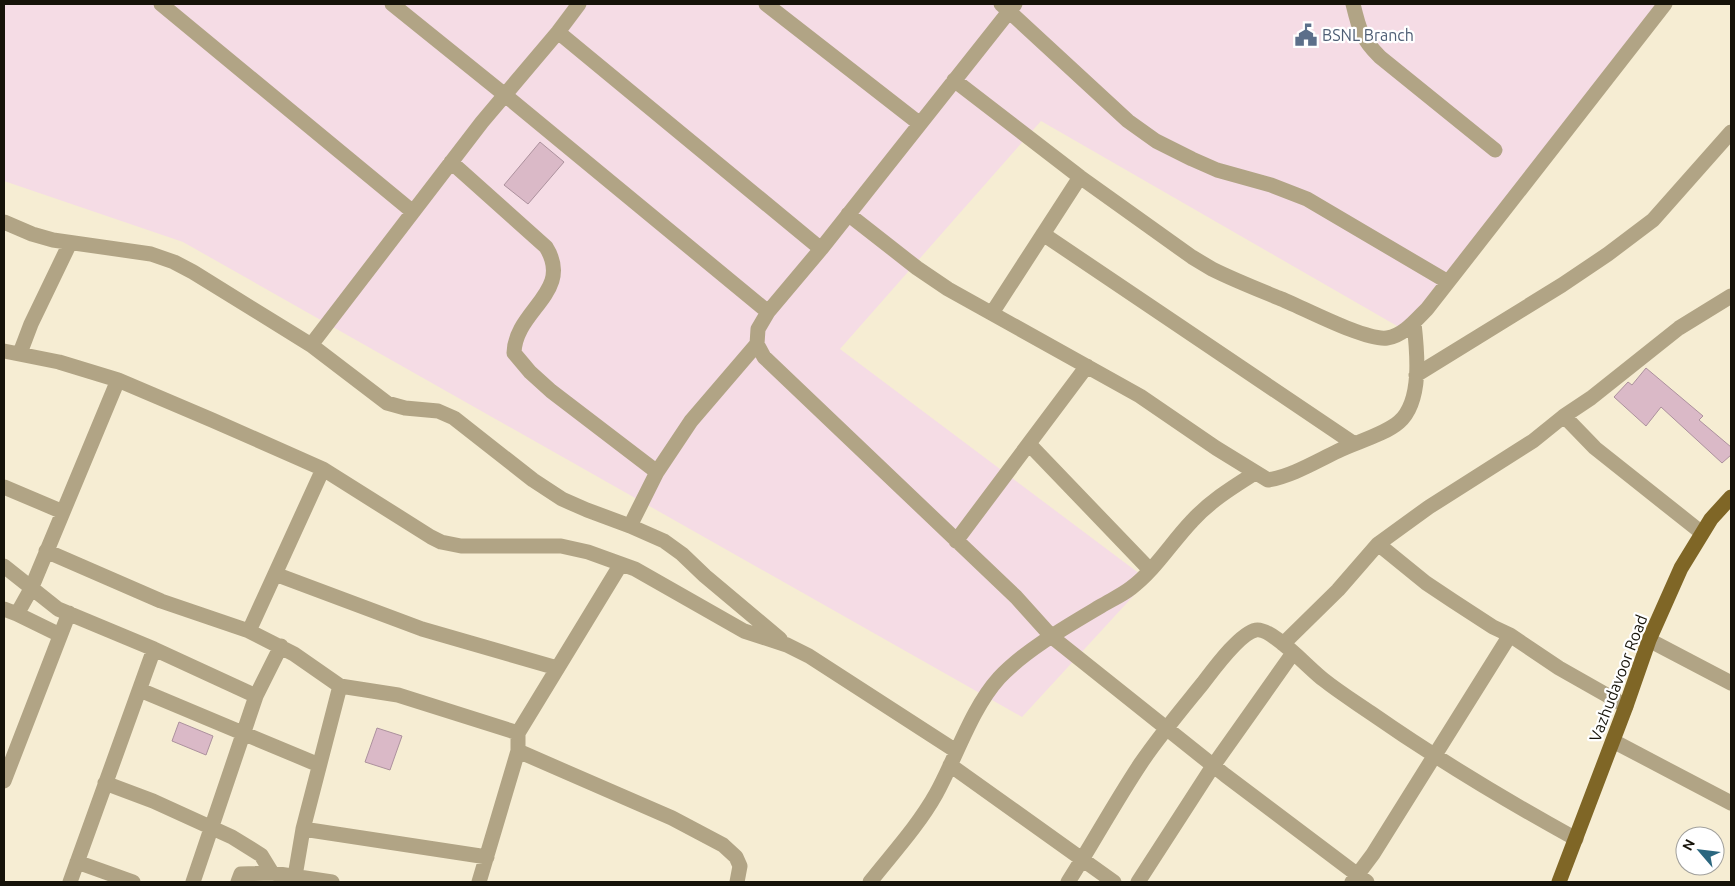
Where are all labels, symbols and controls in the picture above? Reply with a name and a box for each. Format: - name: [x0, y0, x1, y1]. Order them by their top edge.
- public building icon: BSNL Branch: [1293, 22, 1319, 48]
- place label: BSNL Branch: [1322, 26, 1414, 44]
- street label: Vazhudavoor Road: [1586, 612, 1650, 744]
- north arrow: [1675, 826, 1725, 876]
- text: N: [1679, 837, 1698, 853]

